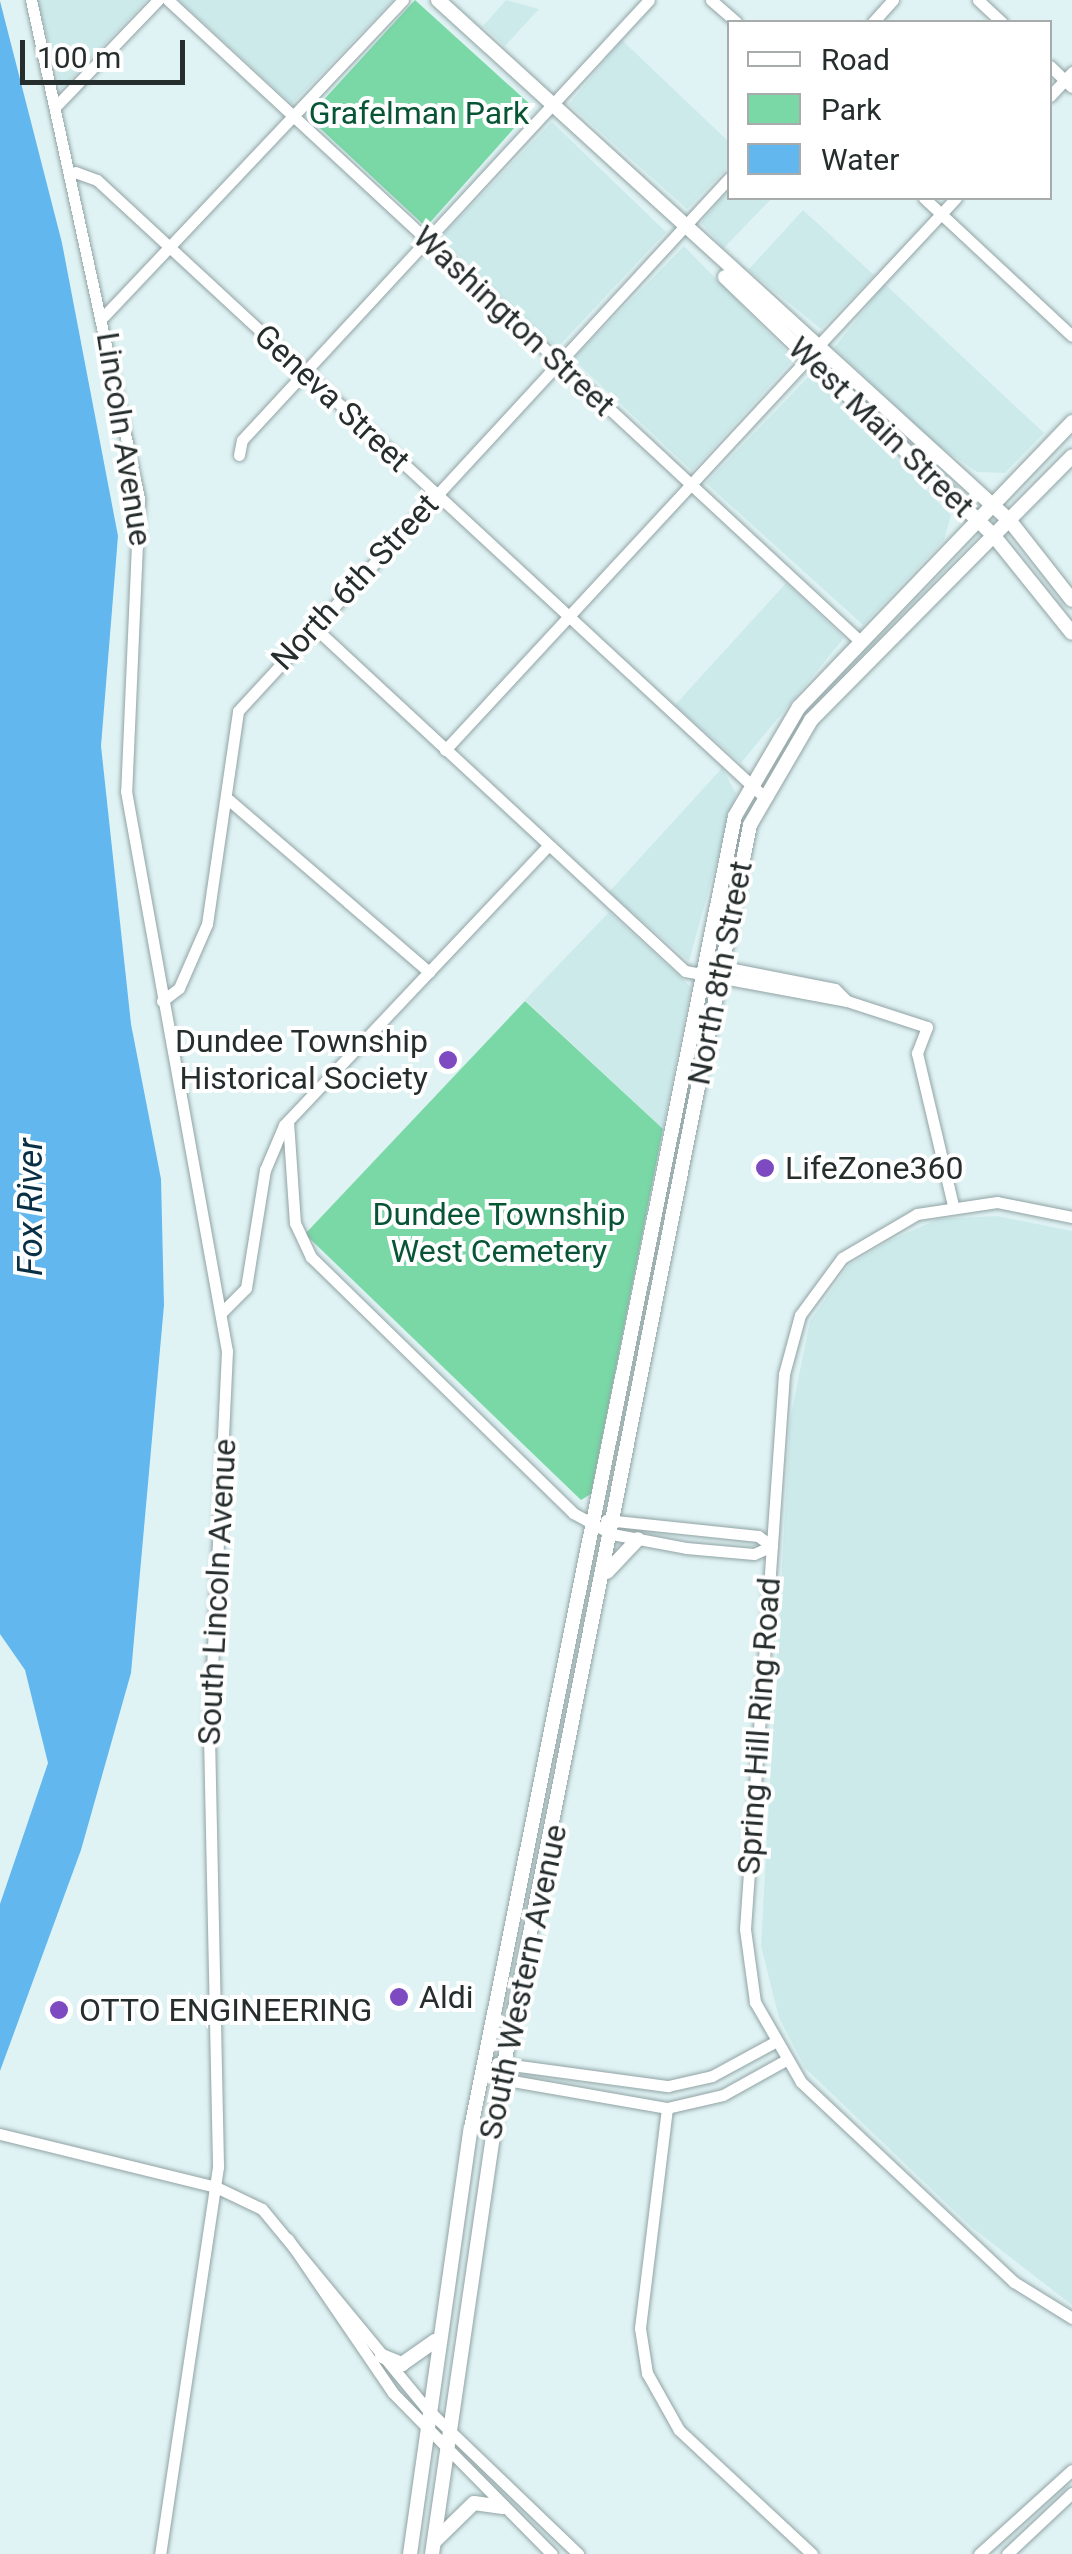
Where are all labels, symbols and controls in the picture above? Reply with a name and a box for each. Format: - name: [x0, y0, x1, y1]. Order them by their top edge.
- scale bar: [25, 20, 190, 82]
- legend: [727, 20, 1052, 200]
- text: 100 m: [37, 40, 121, 75]
- text: Road: [821, 42, 890, 77]
- text: Park: [821, 92, 881, 127]
- park label: Grafelman Park: [309, 94, 529, 132]
- text: Water: [821, 142, 899, 177]
- street label: Washington Street: [405, 218, 623, 424]
- street label: Geneva Street: [246, 316, 418, 480]
- street label: Lincoln Avenue: [88, 329, 160, 549]
- street label: West Main Street: [780, 329, 982, 525]
- street label: North 6th Street: [263, 486, 447, 678]
- street label: North 8th Street: [679, 858, 761, 1088]
- place label: Dundee Township Historical Society: [174, 1023, 428, 1098]
- marker: Dundee Township Historical Society: [437, 1049, 459, 1071]
- water label: Fox River: [10, 1138, 52, 1276]
- place label: LifeZone360: [785, 1149, 963, 1187]
- marker: LifeZone360: [754, 1157, 776, 1179]
- park label: Dundee Township West Cemetery: [372, 1196, 626, 1271]
- street label: South Lincoln Avenue: [190, 1438, 244, 1746]
- street label: Spring Hill Ring Road: [729, 1576, 789, 1876]
- street label: South Western Avenue: [471, 1821, 575, 2143]
- place label: Aldi: [419, 1978, 473, 2016]
- marker: Aldi: [388, 1986, 410, 2008]
- place label: OTTO ENGINEERING: [79, 1991, 372, 2029]
- marker: OTTO ENGINEERING: [48, 1999, 70, 2021]

